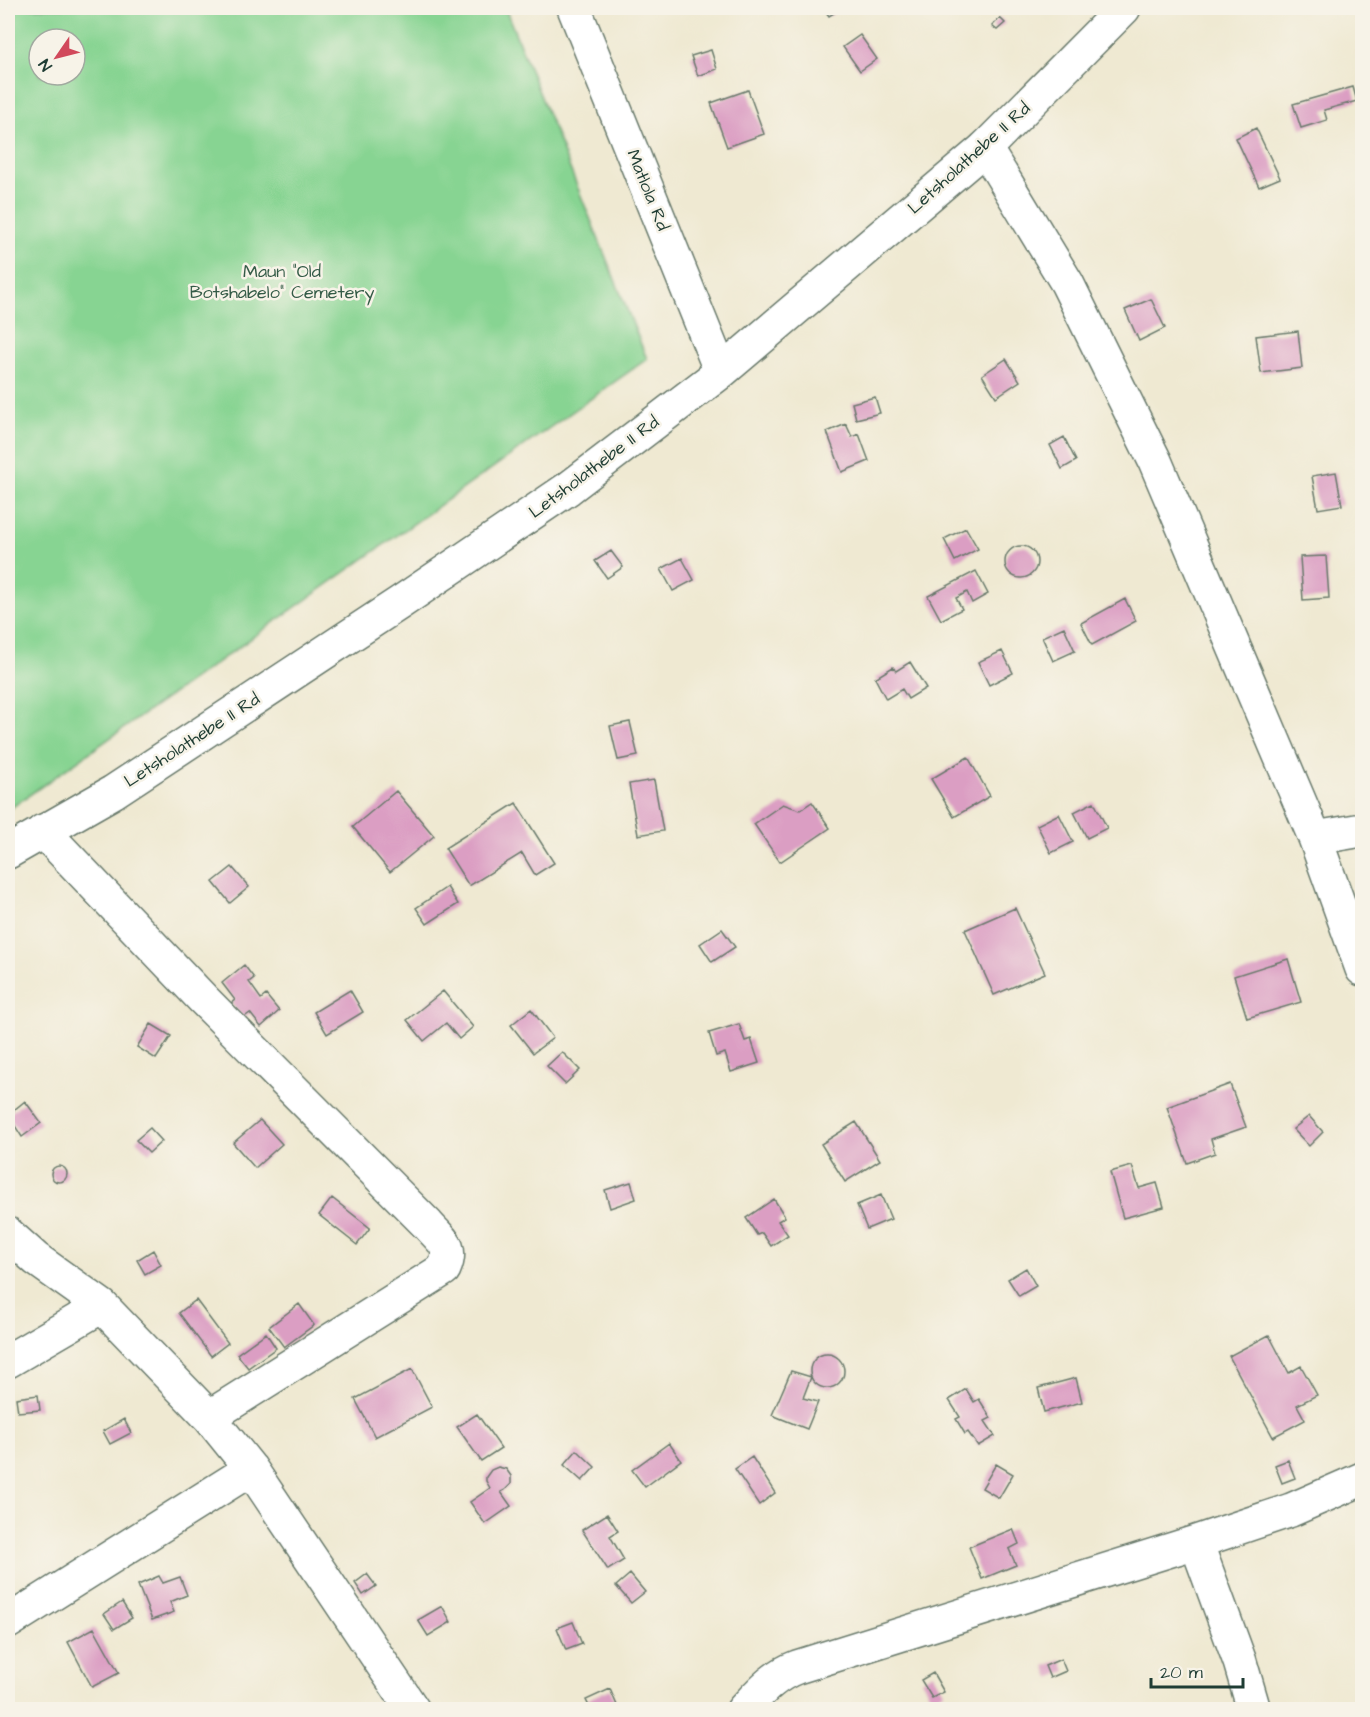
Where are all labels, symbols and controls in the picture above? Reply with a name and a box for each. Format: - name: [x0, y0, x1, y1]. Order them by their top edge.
- north arrow: [27, 27, 87, 87]
- text: N: [34, 55, 57, 75]
- street label: Letsholathebe II Rd: [902, 96, 1036, 220]
- street label: Matlola Rd: [620, 146, 676, 234]
- park label: Maun "Old Botshabelo" Cemetery: [190, 259, 374, 306]
- street label: Letsholathebe II Rd: [524, 410, 664, 524]
- street label: Letsholathebe II Rd: [119, 687, 265, 793]
- scale bar: [1151, 1651, 1242, 1689]
- text: 20 m: [1160, 1660, 1203, 1685]

